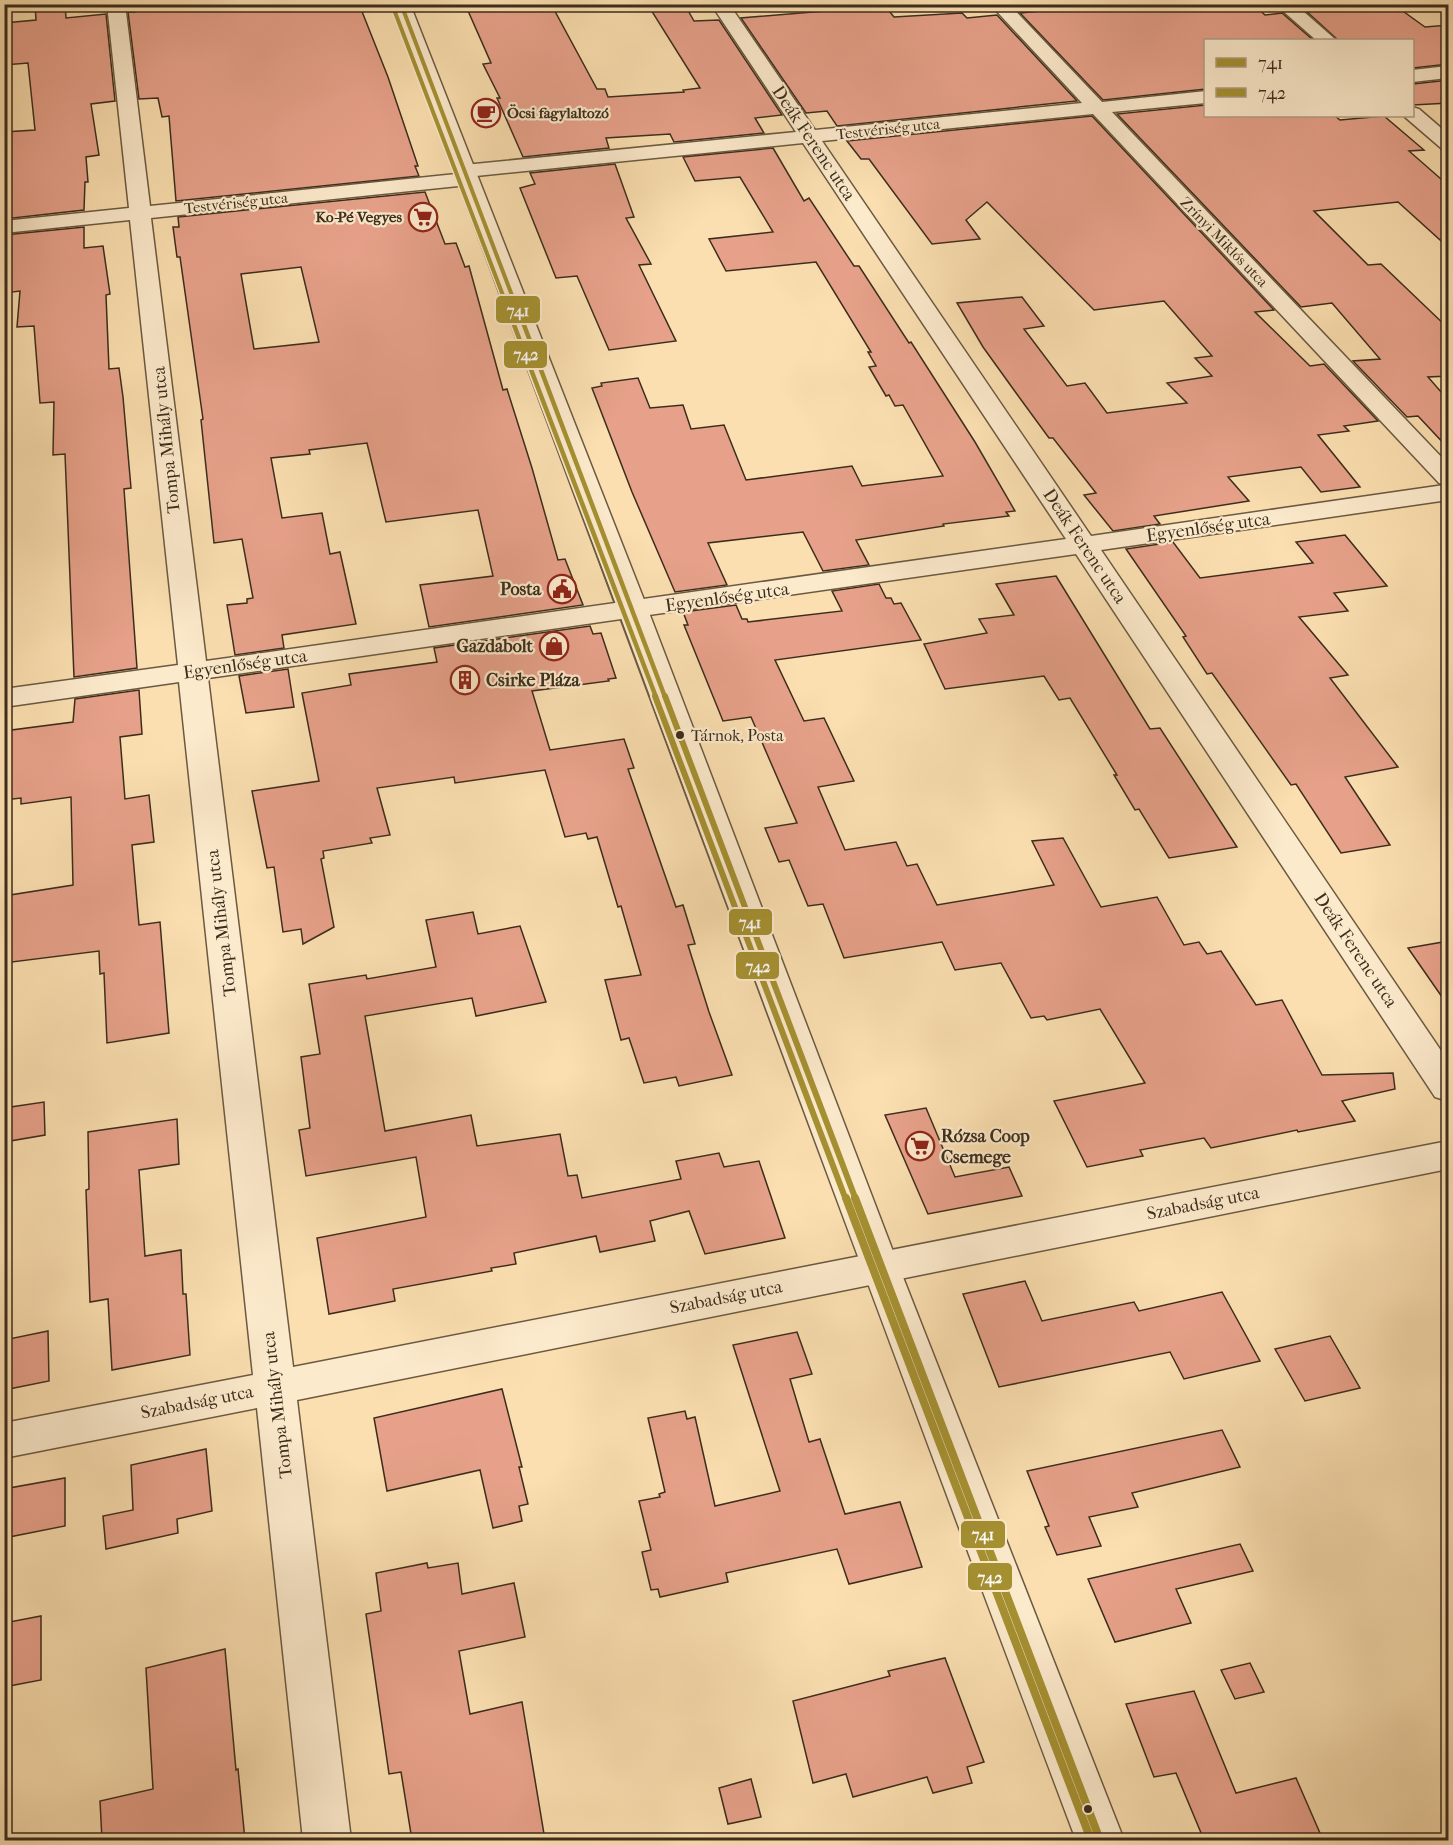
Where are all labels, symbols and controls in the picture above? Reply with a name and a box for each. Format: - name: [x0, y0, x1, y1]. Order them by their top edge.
- legend: [1204, 39, 1414, 117]
- text: 741: [1258, 53, 1283, 74]
- street label: Deák Ferenc utca: [767, 82, 860, 205]
- text: 742: [1258, 83, 1286, 104]
- cafe icon: Öcsi fagylaltozó: [470, 97, 502, 129]
- place label: Öcsi fagylaltozó: [507, 104, 609, 122]
- street label: Testvériség utca: [835, 114, 942, 143]
- street label: Testvériség utca: [183, 188, 290, 217]
- street label: Zrínyi Miklós utca: [1176, 193, 1272, 292]
- supermarket icon: Ko-Pé Vegyes: [407, 201, 439, 233]
- place label: Ko-Pé Vegyes: [315, 208, 402, 226]
- line badge: 741: [495, 295, 541, 324]
- text: 741: [506, 301, 530, 321]
- line badge: 742: [503, 340, 548, 369]
- text: 742: [513, 345, 538, 365]
- street label: Tompa Mihály utca: [148, 365, 185, 514]
- street label: Deák Ferenc utca: [1038, 485, 1131, 608]
- street label: Egyenlőség utca: [1145, 508, 1272, 547]
- public building icon: Posta: [546, 573, 578, 605]
- street label: Egyenlőség utca: [664, 578, 791, 617]
- place label: Posta: [500, 579, 542, 600]
- shop icon: Gazdabolt: [538, 630, 570, 662]
- place label: Gazdabolt: [456, 636, 534, 657]
- street label: Egyenlőség utca: [182, 645, 309, 684]
- building icon: Csirke Pláza: [449, 664, 481, 696]
- place label: Csirke Pláza: [486, 670, 580, 691]
- place label: Tárnok, Posta: [691, 726, 784, 745]
- marker: Tárnok, Posta: [674, 729, 686, 741]
- street label: Tompa Mihály utca: [202, 848, 241, 997]
- street label: Deák Ferenc utca: [1309, 889, 1402, 1012]
- line badge: 741: [728, 908, 773, 936]
- text: 741: [738, 913, 762, 933]
- line badge: 742: [735, 951, 780, 980]
- text: 742: [745, 957, 770, 977]
- place label: Rózsa Coop Csemege: [941, 1126, 1030, 1168]
- supermarket icon: Rózsa Coop Csemege: [904, 1130, 936, 1162]
- street label: Szabadság utca: [1145, 1182, 1262, 1225]
- street label: Szabadság utca: [668, 1276, 785, 1319]
- street label: Tompa Mihály utca: [258, 1330, 297, 1479]
- street label: Szabadság utca: [139, 1381, 256, 1424]
- line badge: 741: [960, 1520, 1006, 1549]
- text: 741: [971, 1525, 995, 1545]
- line badge: 742: [967, 1562, 1013, 1591]
- text: 742: [977, 1568, 1002, 1588]
- unlabelled marker: [1082, 1803, 1094, 1815]

